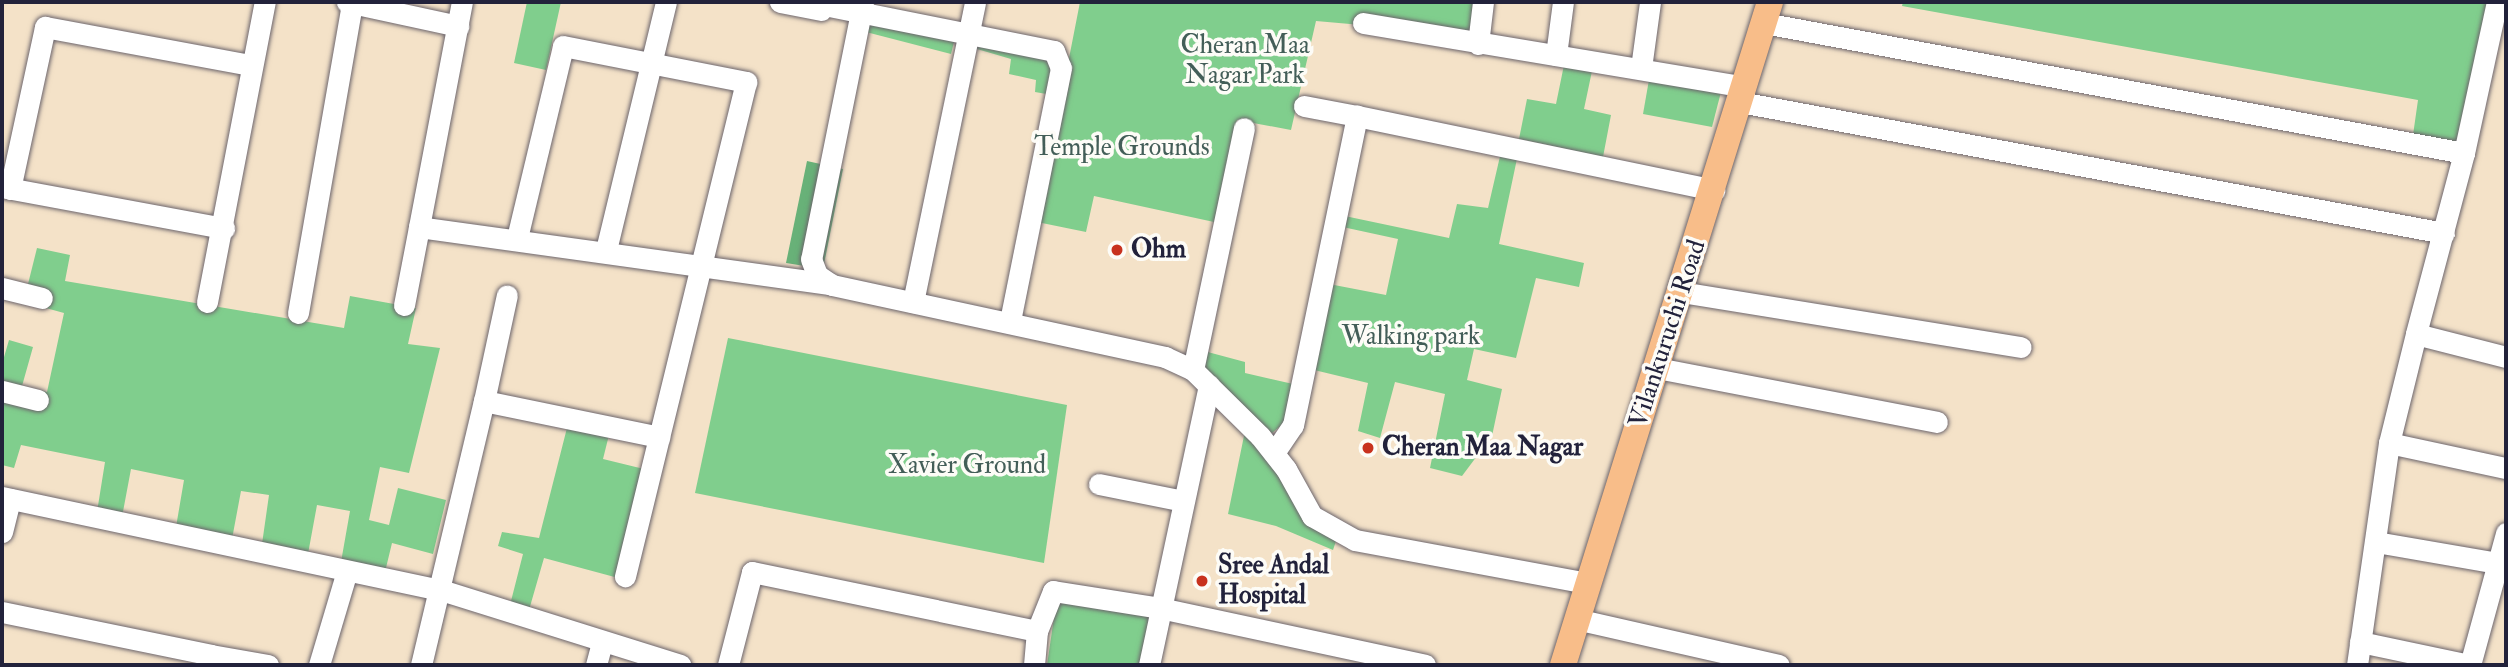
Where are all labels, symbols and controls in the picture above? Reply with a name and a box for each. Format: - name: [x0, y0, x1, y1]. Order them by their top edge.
- park label: Cheran Maa Nagar Park: [1180, 30, 1310, 92]
- park label: Temple Grounds: [1034, 132, 1210, 164]
- place label: Ohm: [1131, 234, 1186, 266]
- street label: Vilankuruchi Road: [1623, 236, 1713, 432]
- marker: Ohm: [1109, 242, 1125, 258]
- park label: Walking park: [1342, 321, 1480, 353]
- place label: Cheran Maa Nagar: [1382, 432, 1583, 464]
- marker: Cheran Maa Nagar: [1360, 440, 1376, 456]
- park label: Xavier Ground: [888, 450, 1046, 482]
- place label: Sree Andal Hospital: [1218, 550, 1329, 612]
- marker: Sree Andal Hospital: [1192, 571, 1212, 591]

